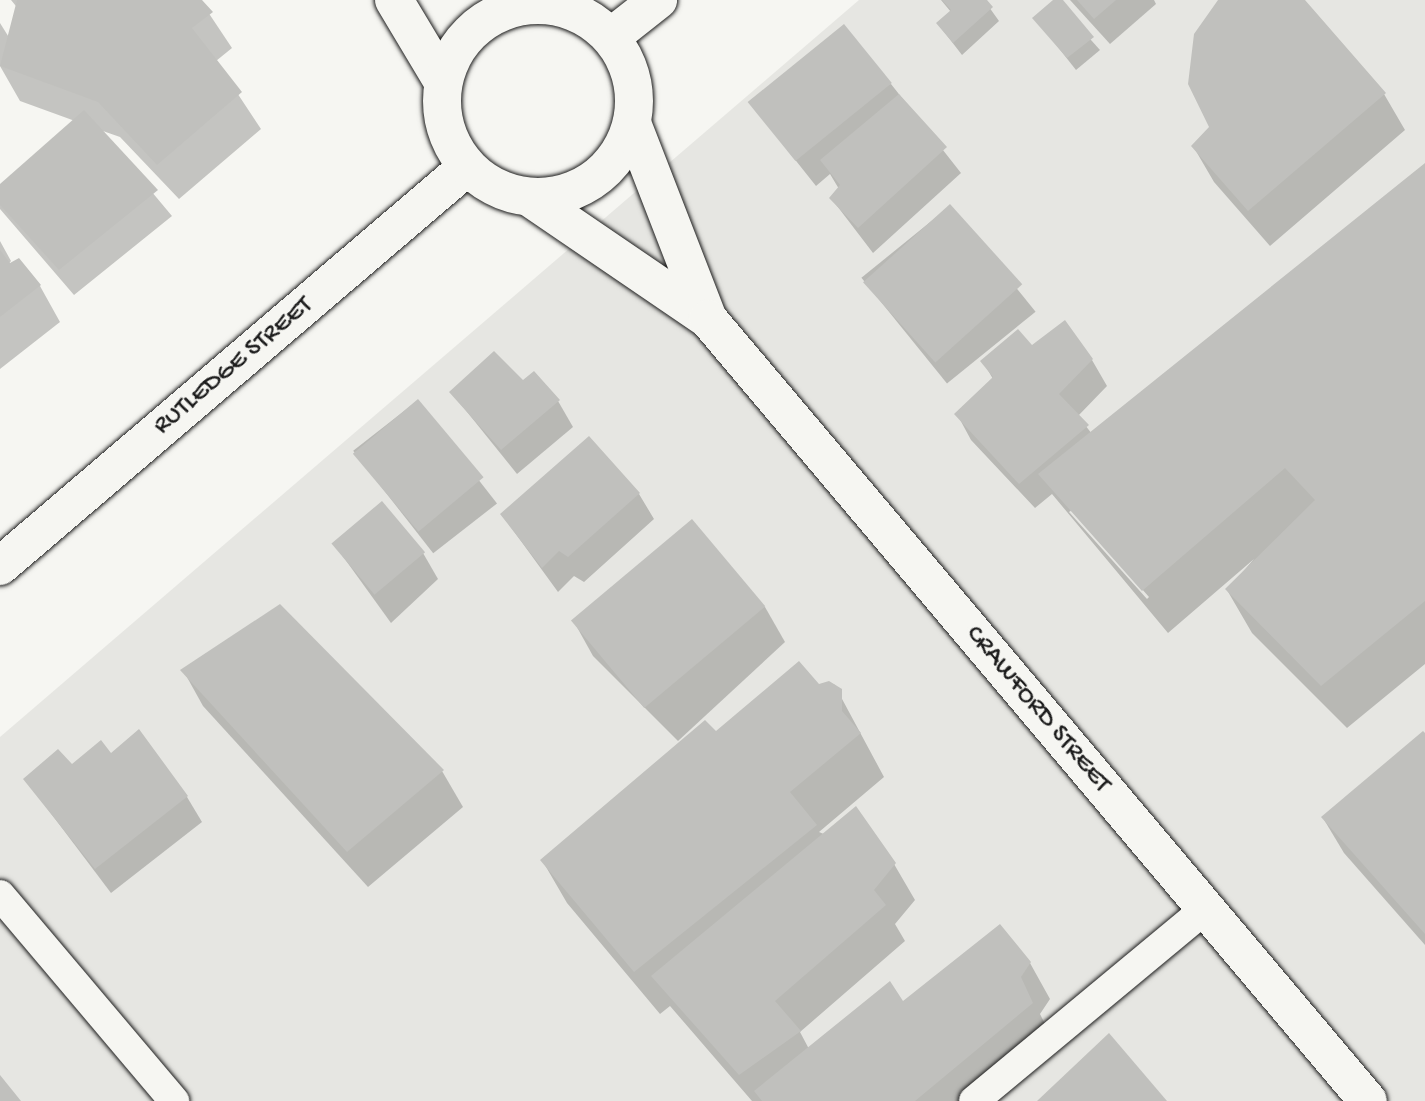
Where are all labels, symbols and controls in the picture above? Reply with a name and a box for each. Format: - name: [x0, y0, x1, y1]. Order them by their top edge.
- street label: RUTLEDGE STREET: [148, 291, 320, 443]
- street label: CRAWFORD STREET: [958, 620, 1116, 800]

